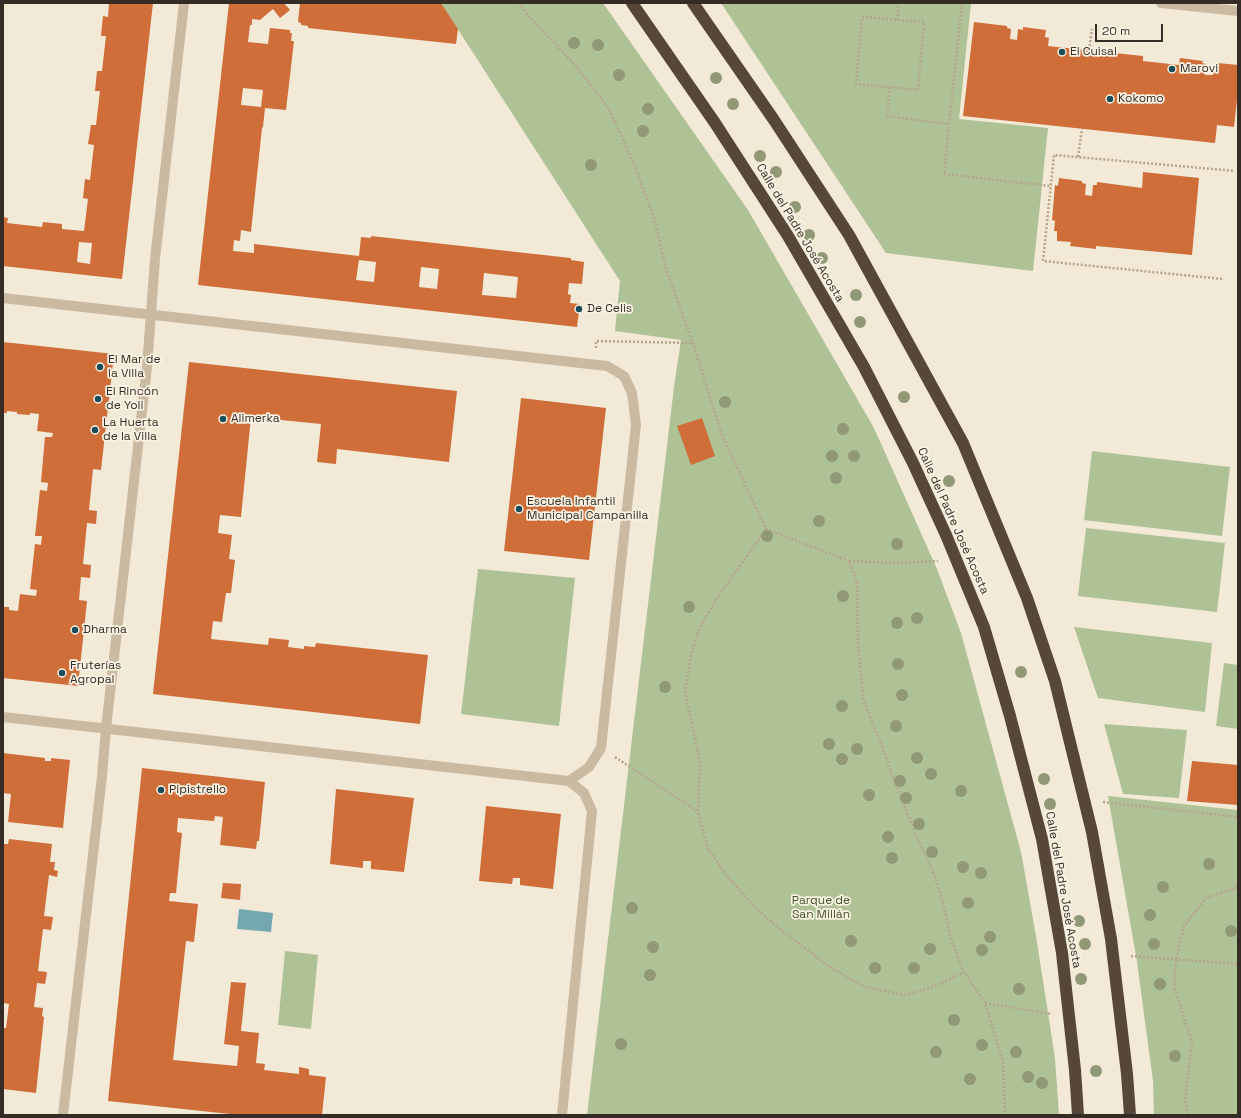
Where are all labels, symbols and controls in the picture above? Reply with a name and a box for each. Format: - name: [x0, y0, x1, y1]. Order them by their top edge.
- scale bar: [1097, 16, 1165, 42]
- text: 20 m: [1102, 23, 1130, 39]
- place label: El Cuisal: [1070, 45, 1117, 59]
- marker: El Cuisal: [1057, 47, 1067, 57]
- place label: Marovi: [1180, 62, 1218, 76]
- marker: Marovi: [1167, 64, 1177, 74]
- place label: Kokomo: [1118, 92, 1164, 106]
- marker: Kokomo: [1105, 94, 1115, 104]
- street label: Calle del Padre José Acosta: [753, 161, 847, 305]
- place label: De Celis: [587, 302, 632, 316]
- marker: De Celis: [574, 304, 584, 314]
- place label: El Mar de la Villa: [108, 353, 160, 381]
- marker: El Mar de la Villa: [95, 362, 105, 372]
- place label: El Rincón de Yoli: [106, 385, 159, 413]
- marker: El Rincón de Yoli: [93, 394, 103, 404]
- place label: Alimerka: [231, 412, 280, 426]
- marker: Alimerka: [218, 414, 228, 424]
- place label: La Huerta de la Villa: [103, 416, 159, 444]
- marker: La Huerta de la Villa: [90, 425, 100, 435]
- street label: Calle del Padre José Acosta: [914, 445, 992, 597]
- place label: Escuela Infantil Municipal Campanilla: [527, 495, 648, 523]
- marker: Escuela Infantil Municipal Campanilla: [514, 504, 524, 514]
- place label: Dharma: [83, 623, 127, 637]
- marker: Dharma: [70, 625, 80, 635]
- place label: Fruterías Agropal: [70, 659, 121, 687]
- marker: Fruterías Agropal: [57, 668, 67, 678]
- place label: Pipistrello: [169, 783, 226, 797]
- marker: Pipistrello: [156, 785, 166, 795]
- street label: Calle del Padre José Acosta: [1042, 810, 1084, 970]
- park label: Parque de San Millán: [792, 894, 850, 922]

